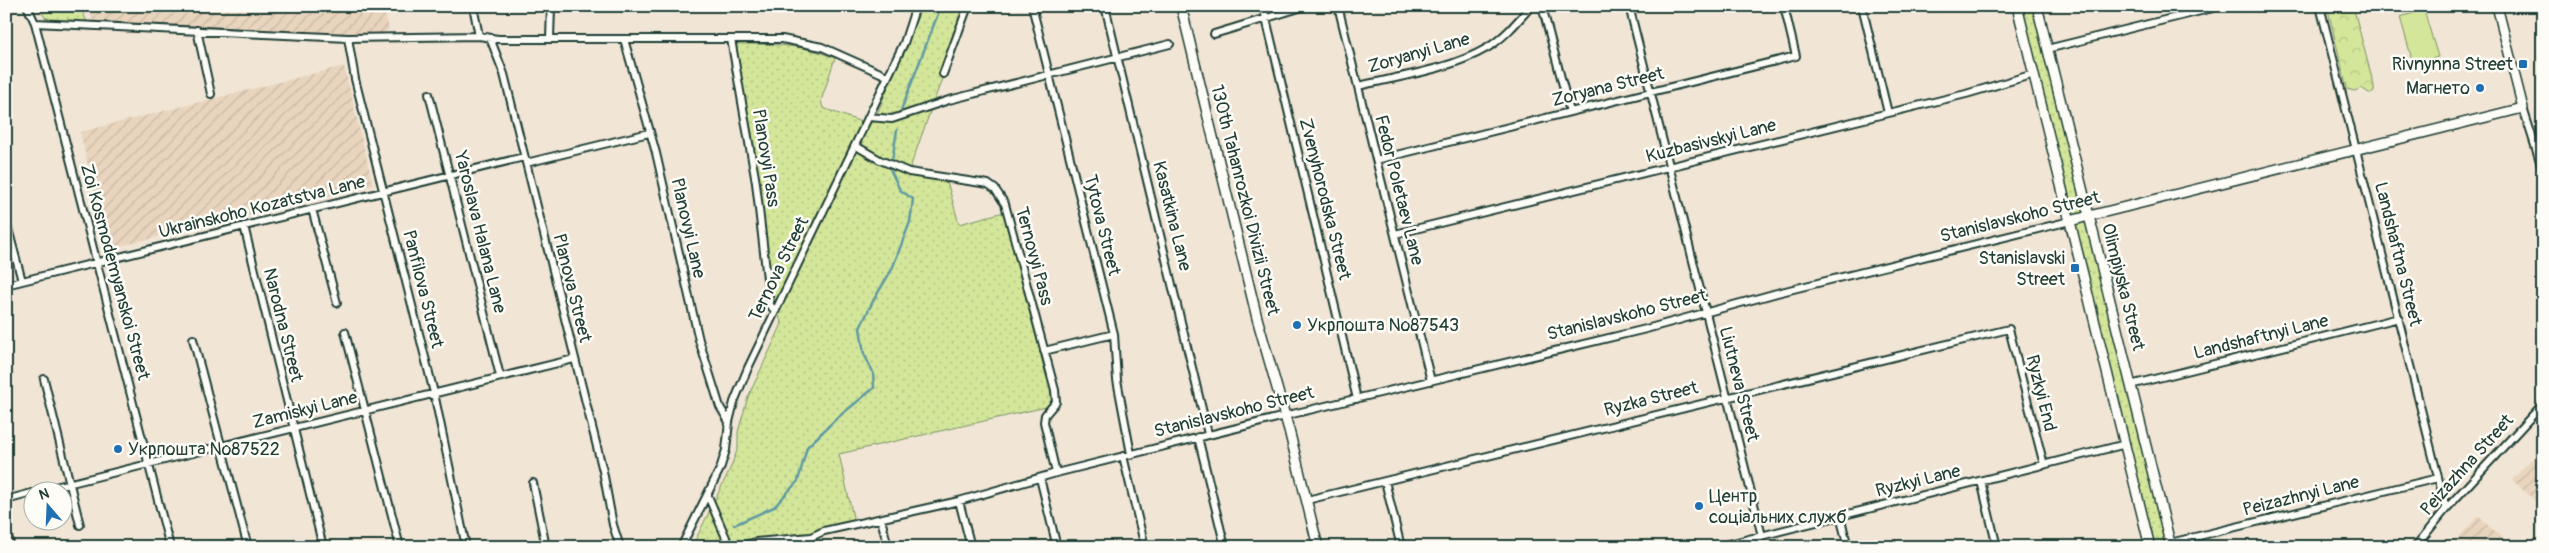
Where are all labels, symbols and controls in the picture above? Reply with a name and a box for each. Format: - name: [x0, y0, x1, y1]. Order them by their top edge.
- street label: Zoryanyi Lane: [1365, 27, 1473, 79]
- place label: Rivnynna Street: [2392, 53, 2514, 76]
- marker: Rivnynna Street: [2517, 58, 2529, 70]
- street label: Zoryana Street: [1550, 62, 1667, 112]
- place label: Магнето: [2406, 77, 2470, 100]
- street label: 130th Tahanrozkoi Divizii Street: [1205, 82, 1285, 318]
- marker: Магнето: [2474, 82, 2486, 94]
- street label: Planovyi Pass: [747, 107, 785, 209]
- street label: Fedor Poletaev Lane: [1369, 113, 1429, 268]
- street label: Kuzbasivskyi Lane: [1643, 114, 1779, 168]
- street label: Zvenyhorodska Street: [1294, 116, 1356, 283]
- street label: Yaroslava Halana Lane: [448, 148, 511, 316]
- street label: Kasatkina Lane: [1147, 159, 1197, 273]
- street label: Zoi Kosmodemyanskoi Street: [75, 161, 155, 383]
- street label: Ukrainskoho Kozatstva Lane: [156, 170, 368, 244]
- street label: Tytova Street: [1078, 172, 1126, 279]
- street label: Planovyi Lane: [665, 176, 711, 280]
- street label: Landshaftna Street: [2369, 180, 2427, 329]
- street label: Stanislavskoho Street: [1938, 186, 2103, 248]
- street label: Ternovyi Pass: [1010, 204, 1058, 308]
- street label: Ternova Street: [744, 212, 815, 325]
- street label: Olimpiyska Street: [2096, 221, 2150, 354]
- street label: Panfilova Street: [397, 228, 449, 351]
- street label: Planova Street: [547, 231, 597, 346]
- place label: Stanislavski Street: [1978, 247, 2066, 291]
- marker: Stanislavski Street: [2069, 262, 2081, 274]
- street label: Narodna Street: [258, 266, 308, 385]
- street label: Stanislavskoho Street: [1545, 284, 1710, 346]
- street label: Landshaftnyi Lane: [2191, 309, 2331, 365]
- place label: Укрпошта №87543: [1307, 314, 1459, 337]
- marker: Укрпошта №87543: [1291, 319, 1303, 331]
- street label: Liutneva Street: [1714, 324, 1765, 445]
- street label: Ryzkyi End: [2020, 352, 2062, 434]
- street label: Ryzka Street: [1602, 376, 1701, 422]
- street label: Stanislavskoho Street: [1152, 381, 1317, 443]
- street label: Zamiskyi Lane: [250, 386, 360, 434]
- street label: Peizazhna Street: [2415, 409, 2519, 521]
- place label: Укрпошта №87522: [128, 438, 280, 461]
- marker: Укрпошта №87522: [112, 443, 124, 455]
- street label: Ryzkyi Lane: [1873, 459, 1963, 503]
- street label: Peizazhnyi Lane: [2240, 470, 2362, 522]
- north arrow: [22, 480, 72, 530]
- text: N: [37, 485, 51, 504]
- place label: Центр соціальних служб: [1709, 485, 1846, 529]
- marker: Центр соціальних служб: [1693, 500, 1705, 512]

